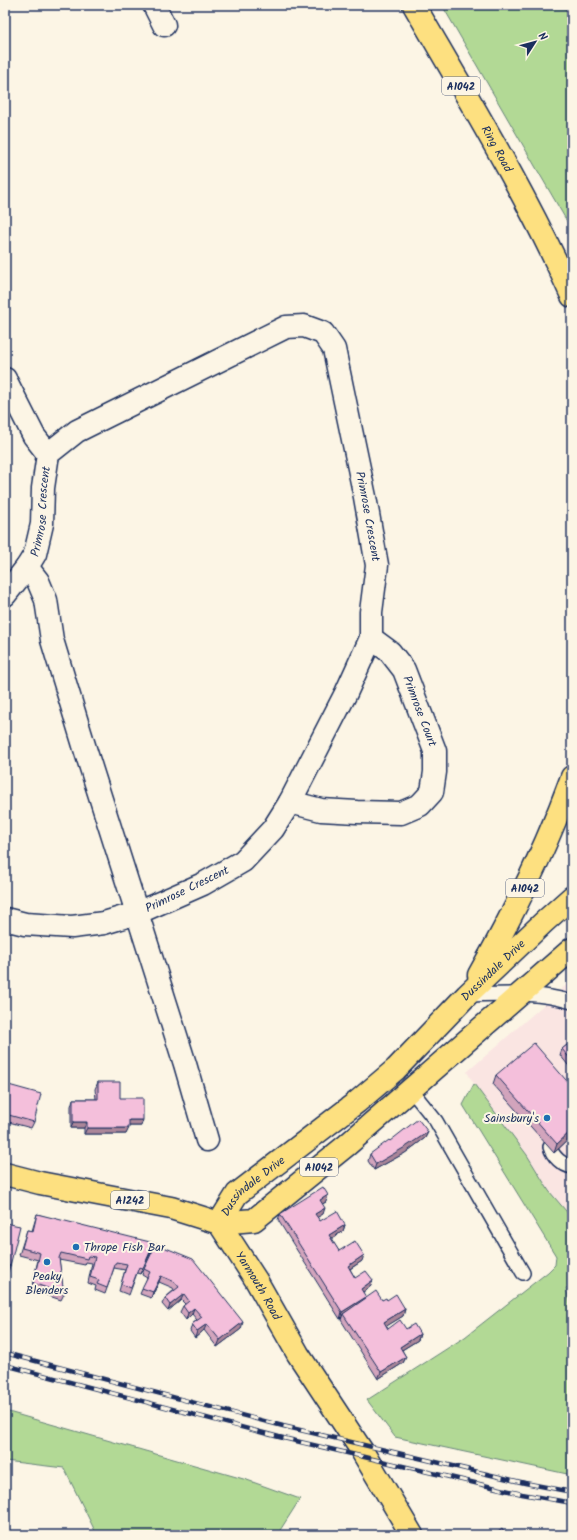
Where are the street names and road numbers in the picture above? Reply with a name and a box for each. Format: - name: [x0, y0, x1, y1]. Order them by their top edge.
- road number: A1042: [442, 77, 480, 95]
- street label: Ring Road: [476, 122, 518, 177]
- street label: Primrose Crescent: [26, 465, 56, 559]
- street label: Primrose Crescent: [350, 470, 385, 563]
- street label: Primrose Court: [397, 673, 442, 750]
- street label: Primrose Crescent: [142, 861, 233, 918]
- road number: A1042: [506, 879, 544, 897]
- street label: Dussindale Drive: [457, 935, 531, 1006]
- street label: Dussindale Drive: [216, 1151, 290, 1220]
- road number: A1042: [300, 1158, 338, 1176]
- road number: A1242: [111, 1191, 149, 1209]
- street label: Yarmouth Road: [230, 1248, 286, 1325]

